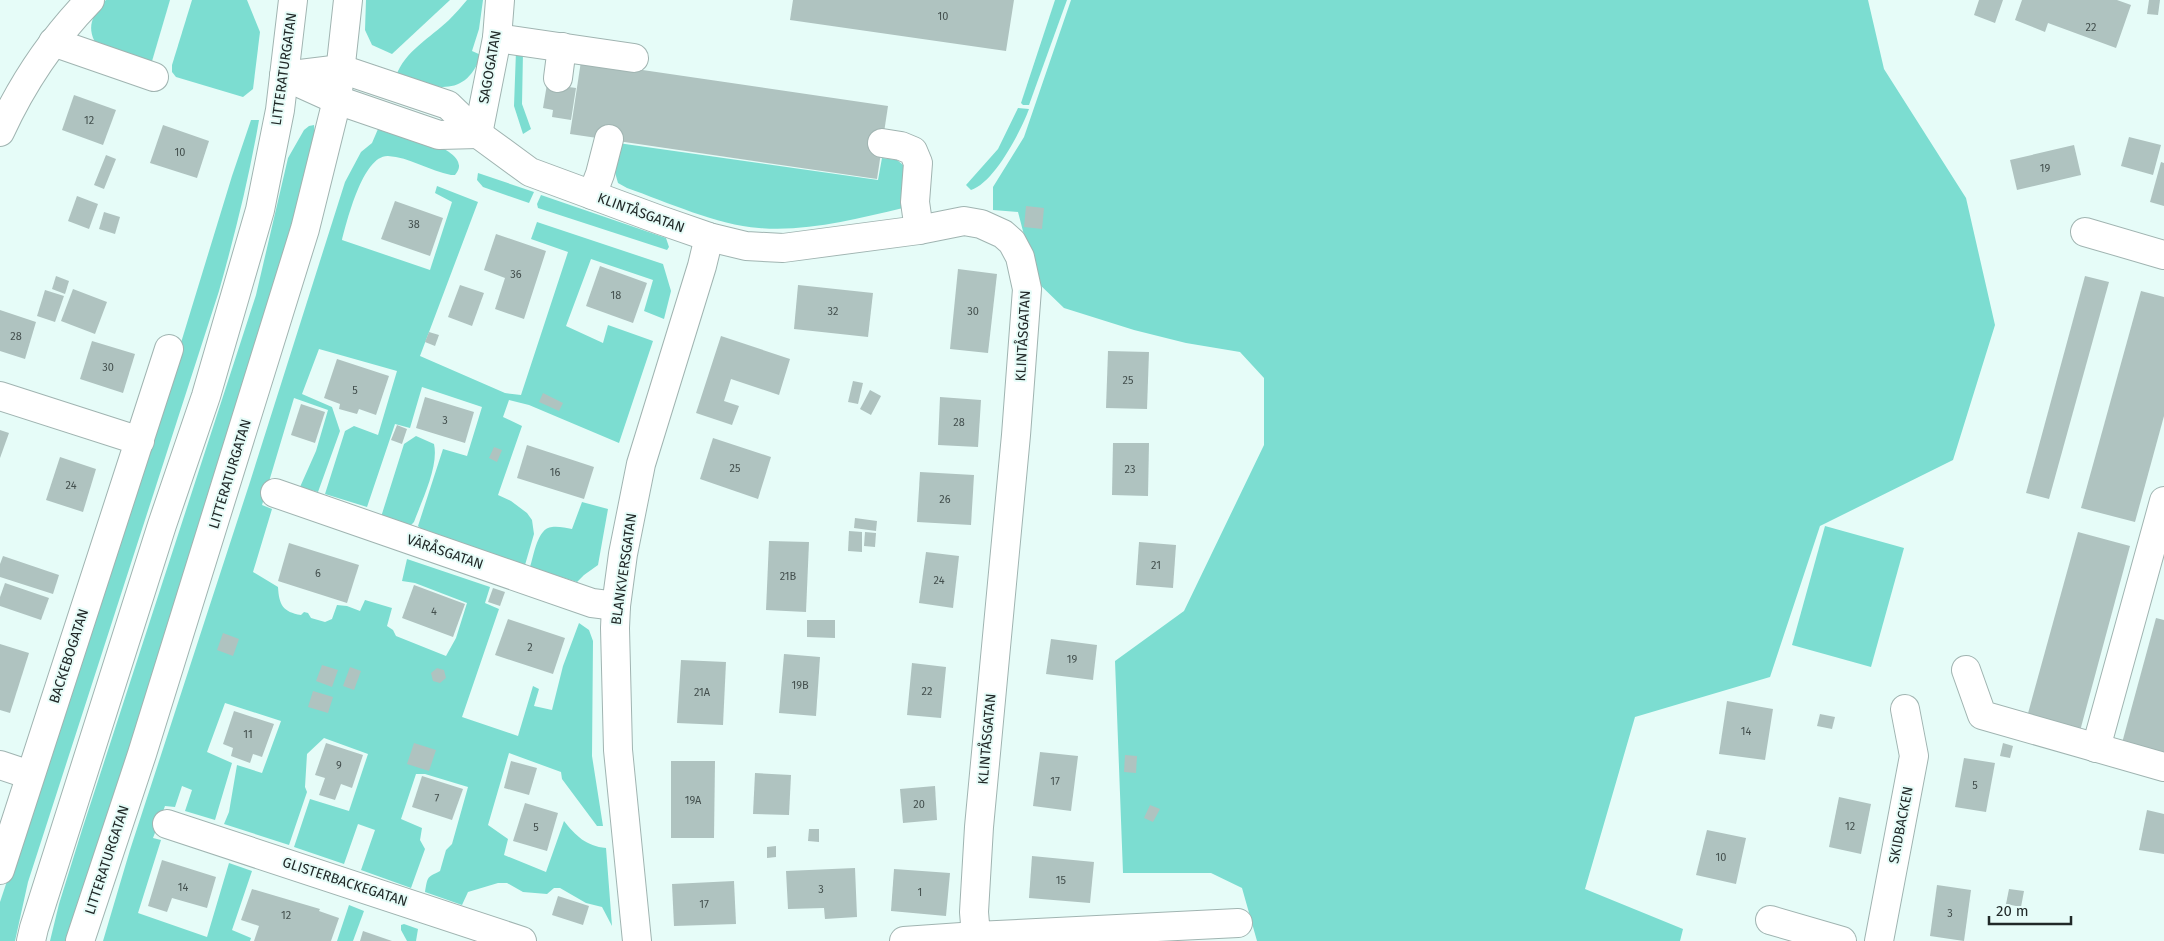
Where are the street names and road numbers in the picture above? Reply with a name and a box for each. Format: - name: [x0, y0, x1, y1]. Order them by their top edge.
- street label: LITTERATURGATAN: [268, 11, 300, 127]
- street label: SAGOGATAN: [475, 29, 505, 105]
- street label: KLINTÅSGATAN: [595, 188, 687, 237]
- street label: KLINTÅSGATAN: [1011, 290, 1034, 382]
- street label: LITTERATURGATAN: [205, 417, 255, 531]
- street label: BLANKVERSGATAN: [608, 512, 640, 626]
- street label: VÄRÅSGATAN: [404, 530, 486, 573]
- street label: BACKEBOGATAN: [46, 607, 92, 705]
- street label: KLINTÅSGATAN: [974, 693, 999, 785]
- street label: SKIDBACKEN: [1885, 785, 1917, 865]
- street label: LITTERATURGATAN: [81, 803, 133, 917]
- street label: GLISTERBACKEGATAN: [280, 854, 410, 910]

